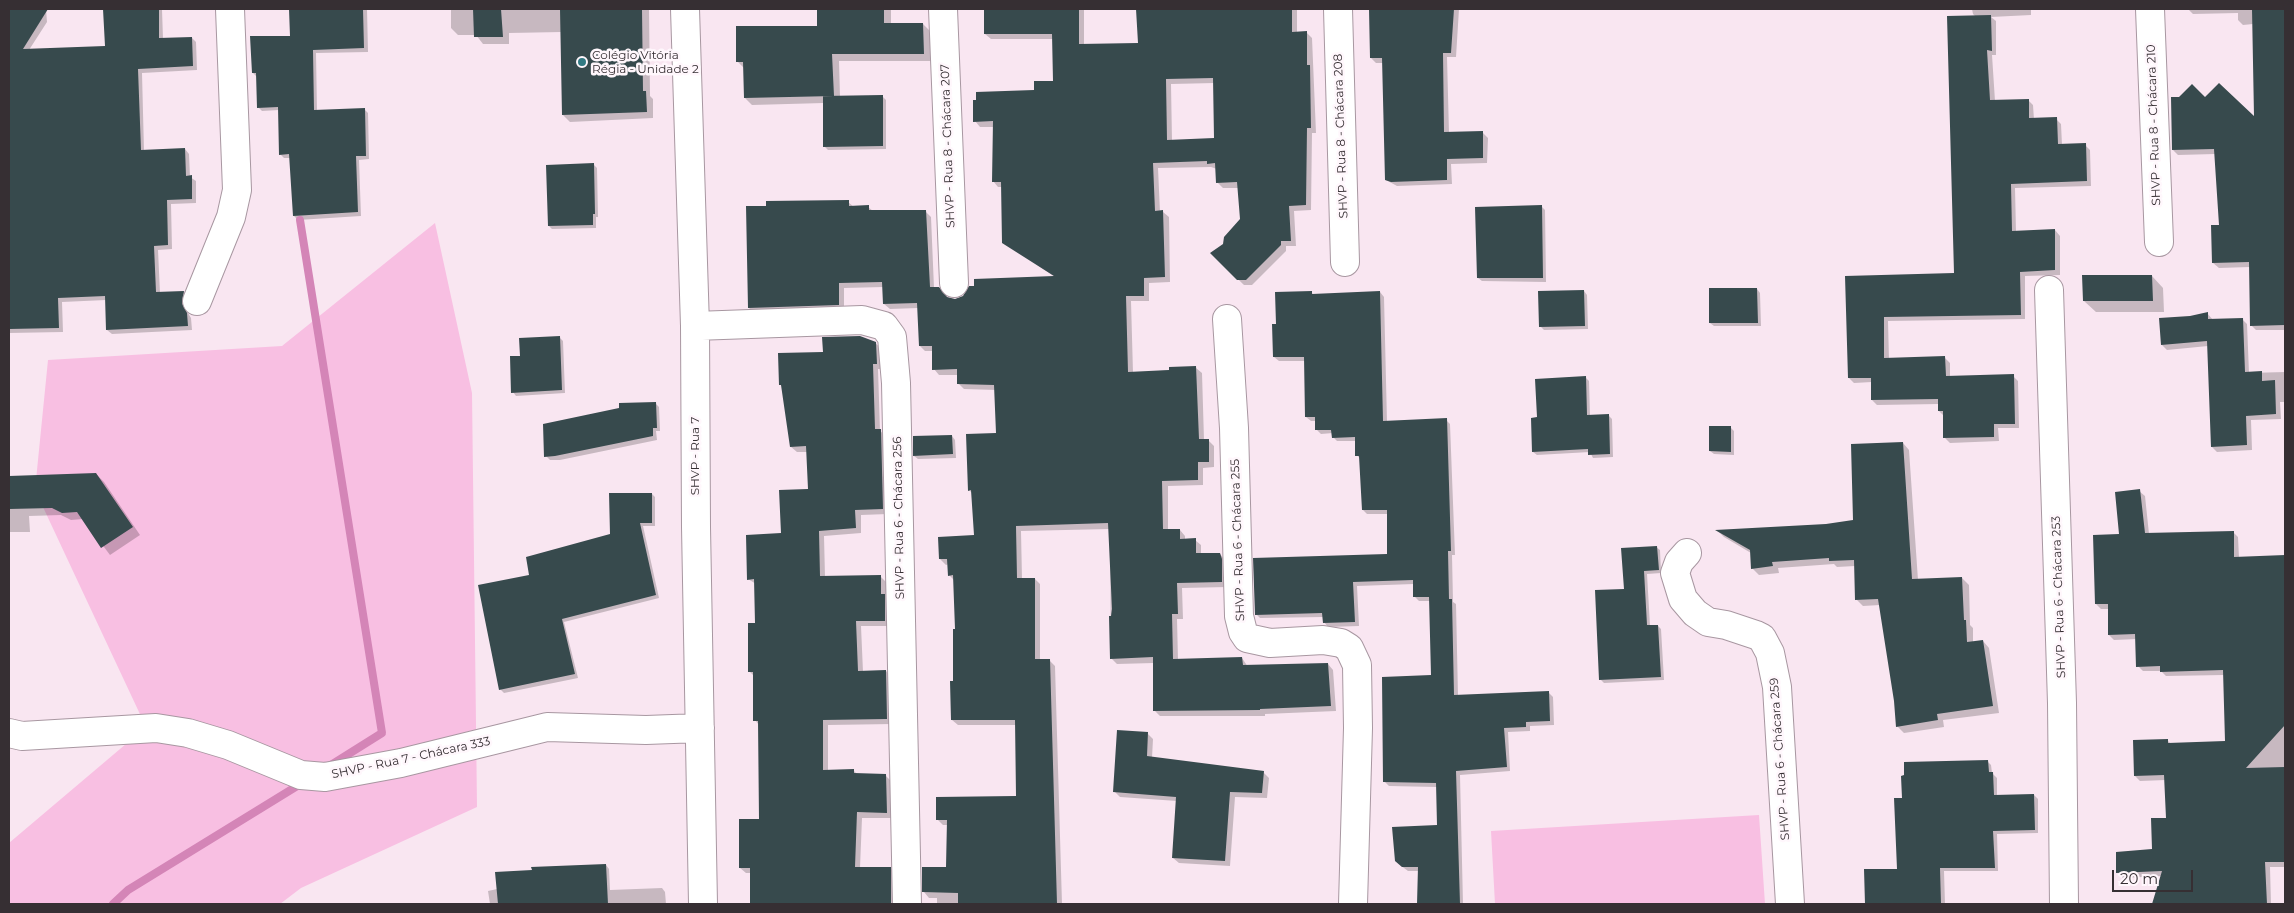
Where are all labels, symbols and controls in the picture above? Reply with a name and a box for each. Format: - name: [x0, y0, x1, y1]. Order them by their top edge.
- street label: SHVP - Rua 8 - Chácara 210: [2144, 44, 2164, 206]
- place label: Colégio Vitória Régia - Unidade 2: [592, 48, 699, 76]
- street label: SHVP - Rua 8 - Chácara 208: [1331, 53, 1351, 219]
- marker: Colégio Vitória Régia - Unidade 2: [576, 56, 588, 68]
- street label: SHVP - Rua 8 - Chácara 207: [938, 64, 958, 228]
- street label: SHVP - Rua 7: [688, 417, 702, 495]
- street label: SHVP - Rua 6 - Chácara 256: [890, 436, 908, 600]
- street label: SHVP - Rua 6 - Chácara 255: [1228, 459, 1248, 621]
- street label: SHVP - Rua 6 - Chácara 253: [2049, 516, 2069, 678]
- street label: SHVP - Rua 6 - Chácara 259: [1767, 677, 1793, 841]
- street label: SHVP - Rua 7 - Chácara 333: [330, 734, 492, 782]
- scale bar: [2114, 860, 2195, 892]
- text: 20 m: [2120, 869, 2158, 888]

